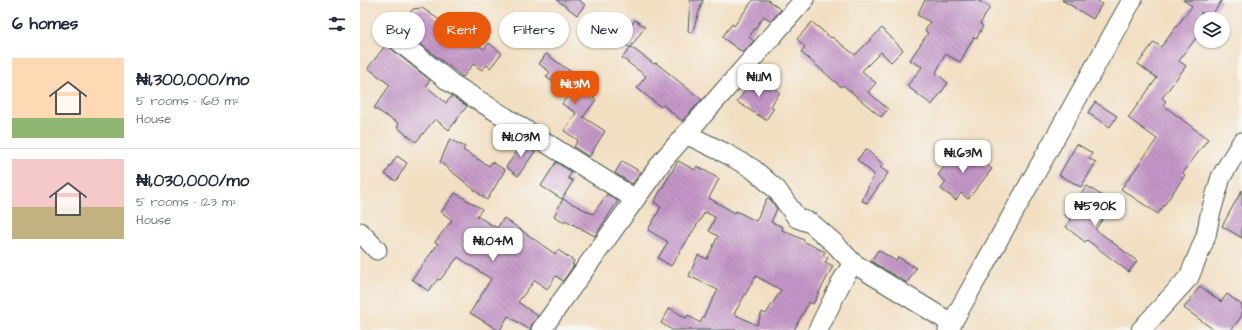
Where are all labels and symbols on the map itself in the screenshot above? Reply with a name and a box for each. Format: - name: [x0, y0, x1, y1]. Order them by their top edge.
- pin: ₦1.1M: [731, 64, 787, 98]
- pin: ₦1.3M: [547, 71, 603, 105]
- pin: ₦1.03M: [488, 124, 554, 158]
- pin: ₦1.63M: [930, 140, 996, 174]
- pin: ₦590K: [1067, 193, 1123, 227]
- pin: ₦1.04M: [460, 228, 526, 262]

